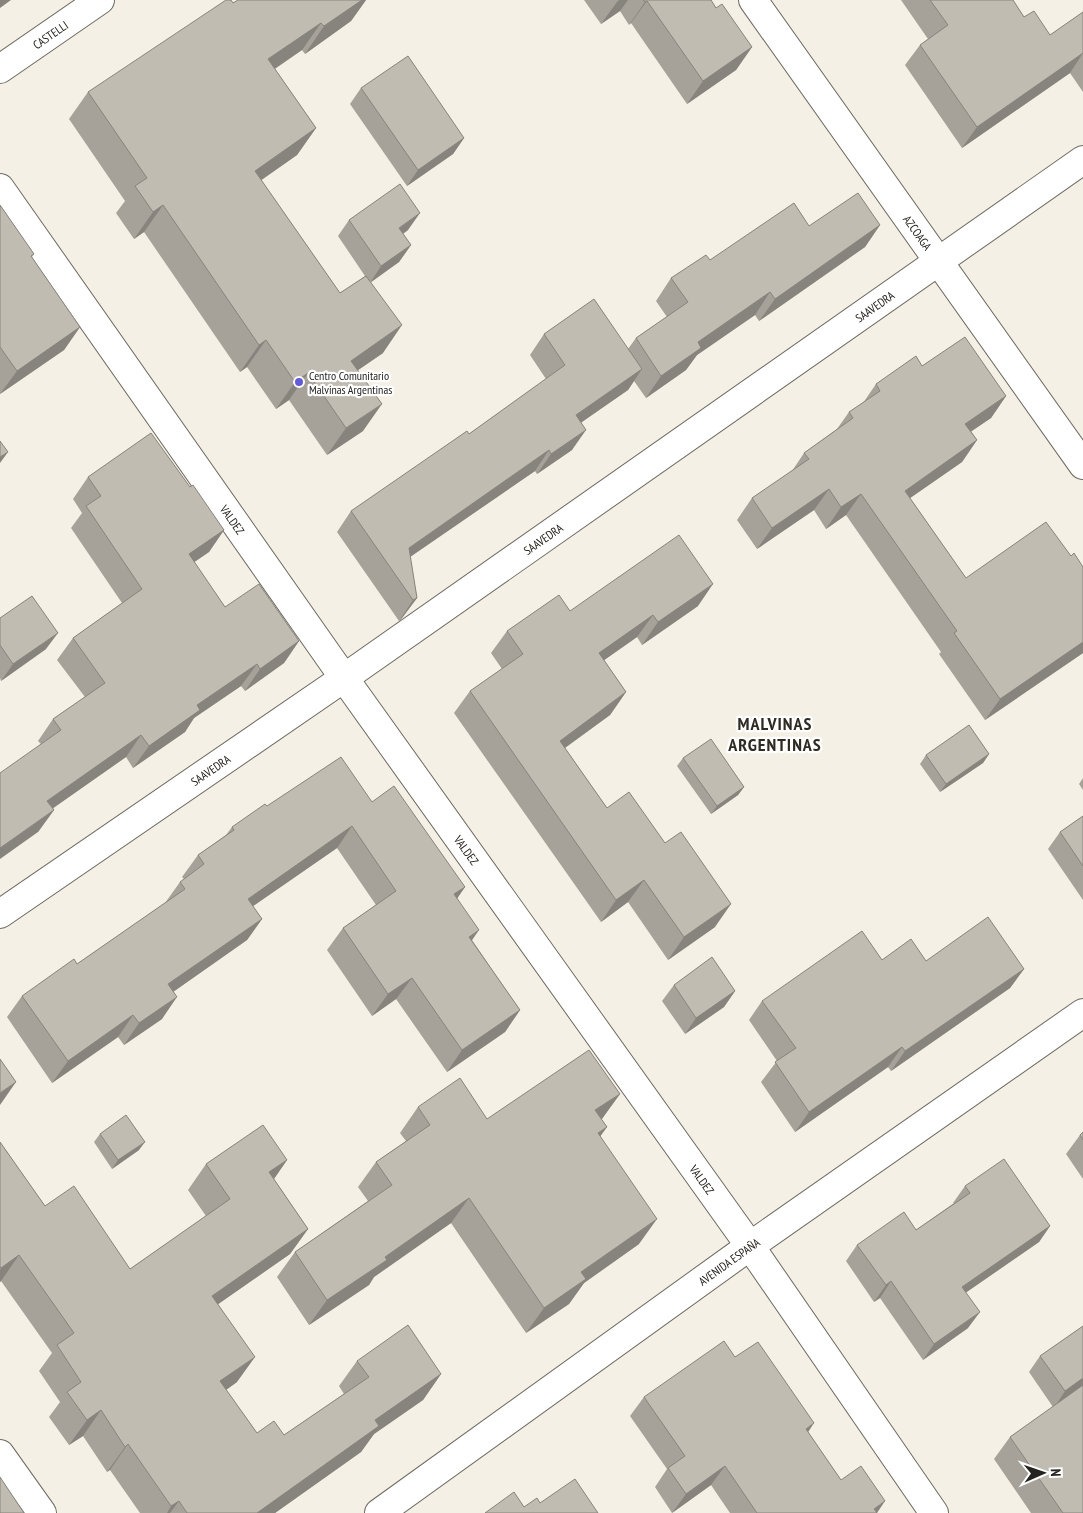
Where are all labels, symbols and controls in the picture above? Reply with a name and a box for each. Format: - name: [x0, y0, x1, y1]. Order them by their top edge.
- street label: CASTELLI: [30, 17, 71, 52]
- street label: AZCOAGA: [900, 212, 936, 253]
- street label: SAAVEDRA: [852, 287, 897, 325]
- place label: Centro Comunitario Malvinas Argentinas: [309, 368, 392, 397]
- marker: Centro Comunitario Malvinas Argentinas: [293, 376, 305, 388]
- street label: VALDEZ: [217, 501, 248, 537]
- street label: SAAVEDRA: [520, 520, 566, 557]
- district label: MALVINAS ARGENTINAS: [727, 712, 822, 756]
- street label: SAAVEDRA: [188, 751, 233, 788]
- street label: VALDEZ: [451, 832, 482, 867]
- street label: VALDEZ: [686, 1161, 718, 1197]
- street label: AVENIDA ESPAÑA: [695, 1234, 763, 1288]
- north arrow: [1018, 1448, 1068, 1498]
- text: N: [1047, 1468, 1065, 1477]

